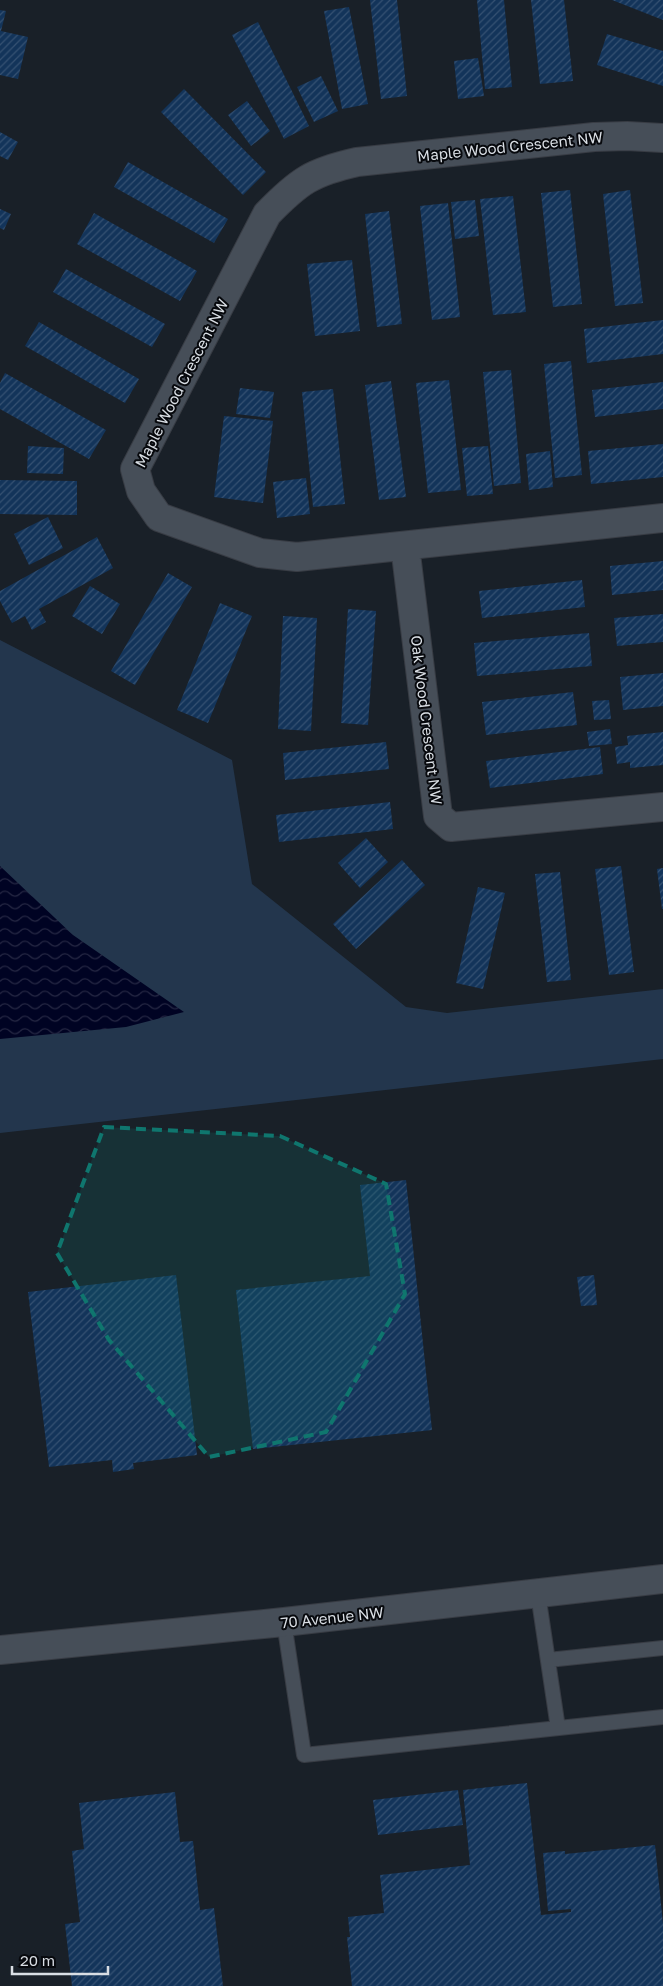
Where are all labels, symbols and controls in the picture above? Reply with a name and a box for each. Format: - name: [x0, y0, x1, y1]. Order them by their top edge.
- street label: Maple Wood Crescent NW: [416, 127, 604, 165]
- street label: Maple Wood Crescent NW: [131, 296, 231, 470]
- street label: Oak Wood Crescent NW: [408, 634, 446, 806]
- street label: 70 Avenue NW: [280, 1603, 384, 1631]
- scale bar: [12, 1944, 109, 1976]
- text: 20 m: [20, 1951, 55, 1969]

